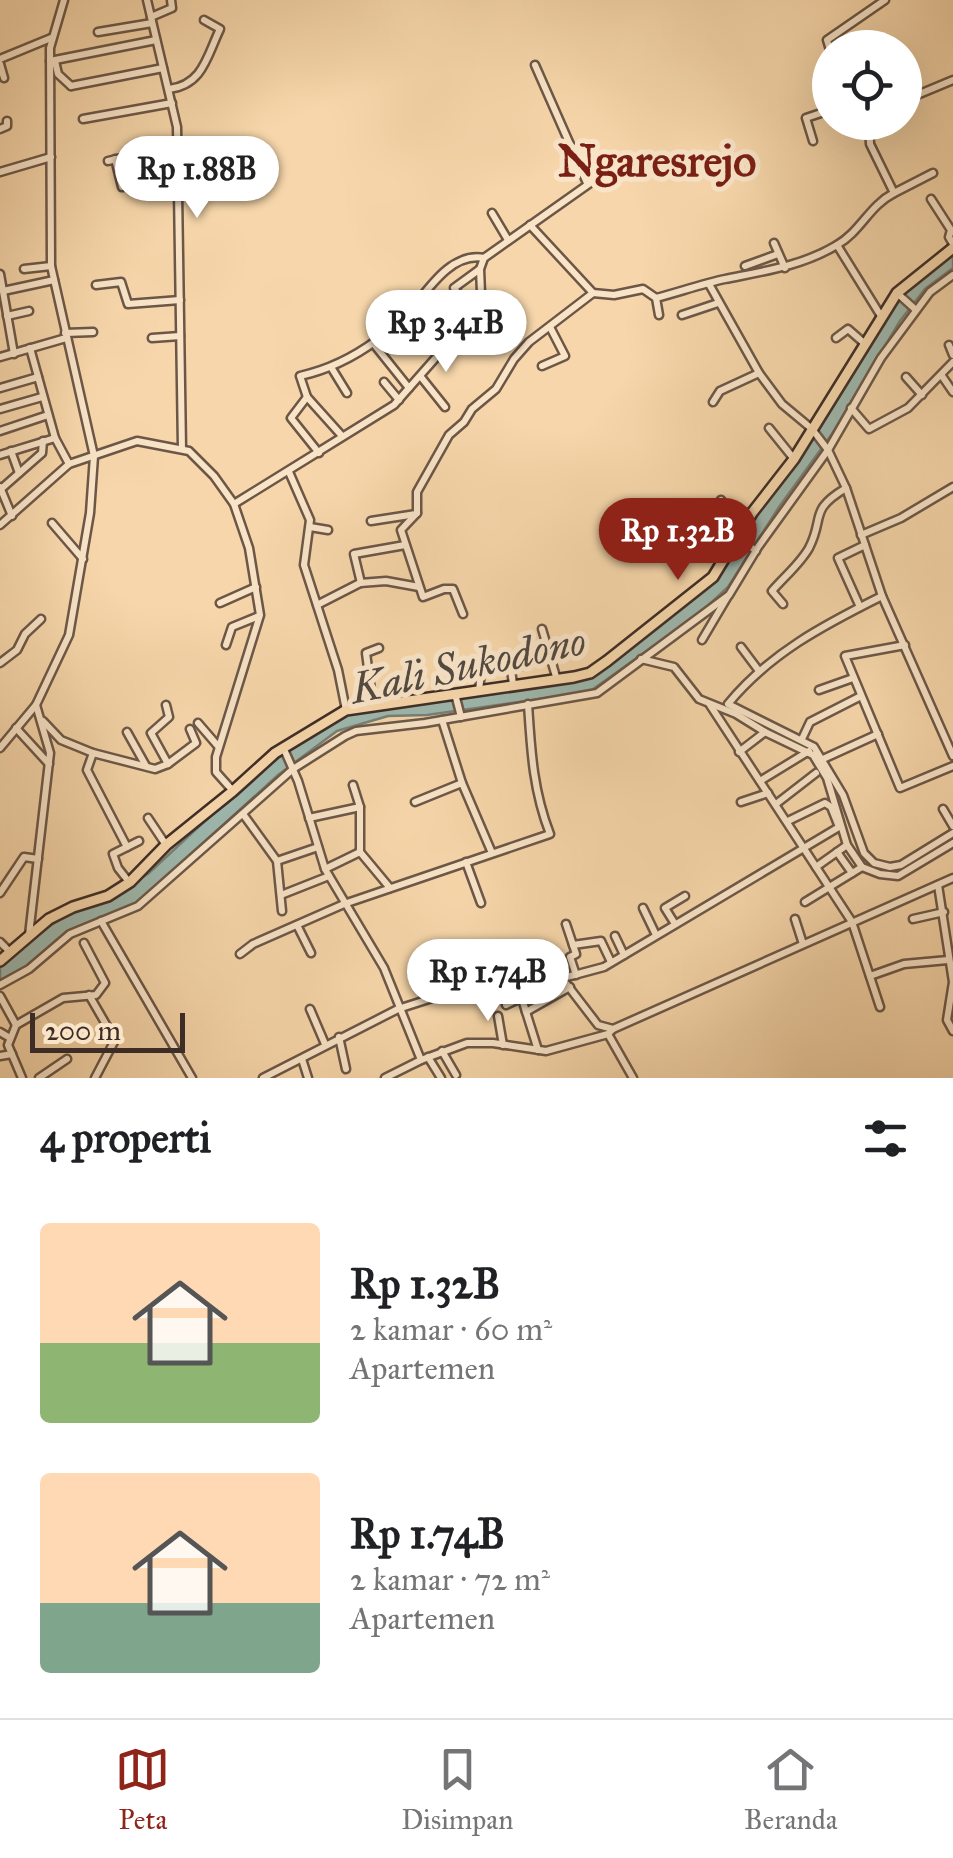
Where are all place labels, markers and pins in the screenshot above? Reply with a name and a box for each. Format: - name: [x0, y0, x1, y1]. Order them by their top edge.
- pin: Rp 1.88B: [94, 136, 300, 221]
- pin: Rp 3.41B: [343, 290, 549, 375]
- pin: Rp 1.32B: [575, 498, 781, 583]
- pin: Rp 1.74B: [385, 939, 591, 1024]

